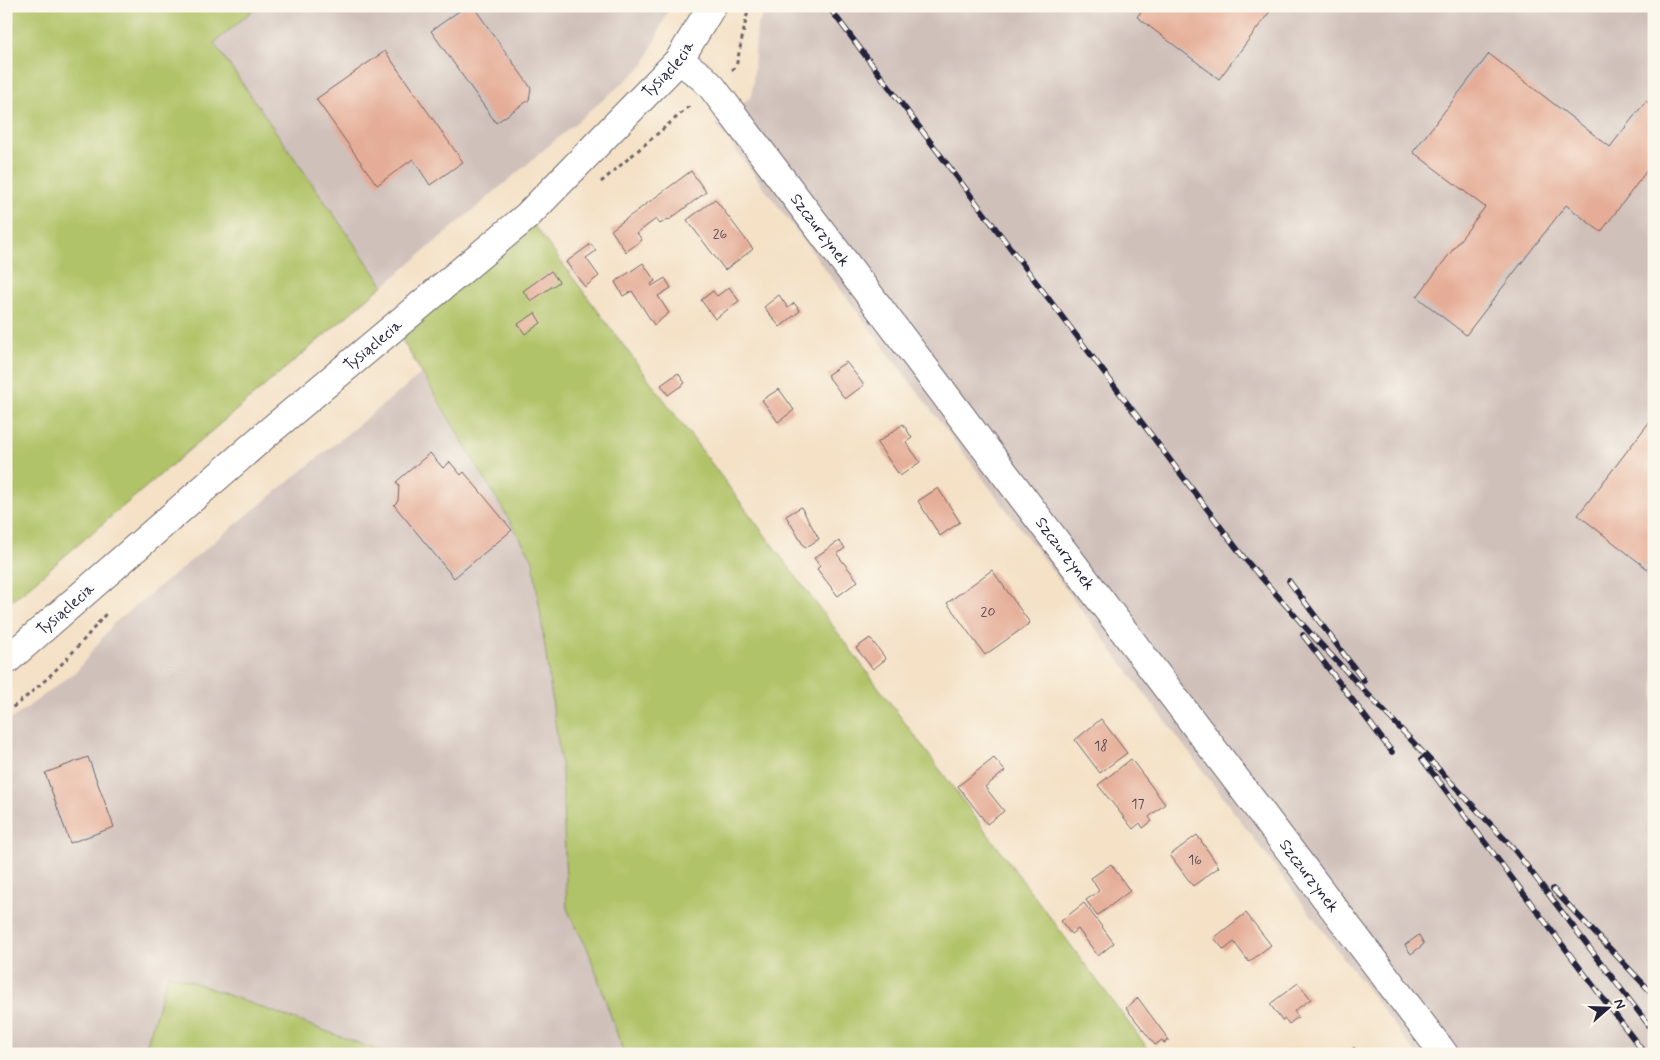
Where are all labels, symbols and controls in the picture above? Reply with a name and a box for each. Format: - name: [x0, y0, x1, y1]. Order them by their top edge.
- street label: Tysiąclecia: [637, 36, 699, 103]
- street label: Szczurzynek: [786, 189, 855, 271]
- house number: 26: [713, 225, 728, 243]
- street label: Tysiąclecia: [339, 314, 407, 376]
- street label: Szczurzynek: [1031, 513, 1100, 595]
- street label: Tysiąclecia: [32, 578, 99, 640]
- house number: 20: [981, 603, 995, 621]
- house number: 18: [1094, 737, 1108, 755]
- house number: 17: [1131, 795, 1145, 813]
- street label: Szczurzynek: [1275, 835, 1344, 917]
- house number: 16: [1188, 851, 1202, 869]
- north arrow: [1582, 982, 1632, 1032]
- text: N: [1609, 996, 1629, 1011]

